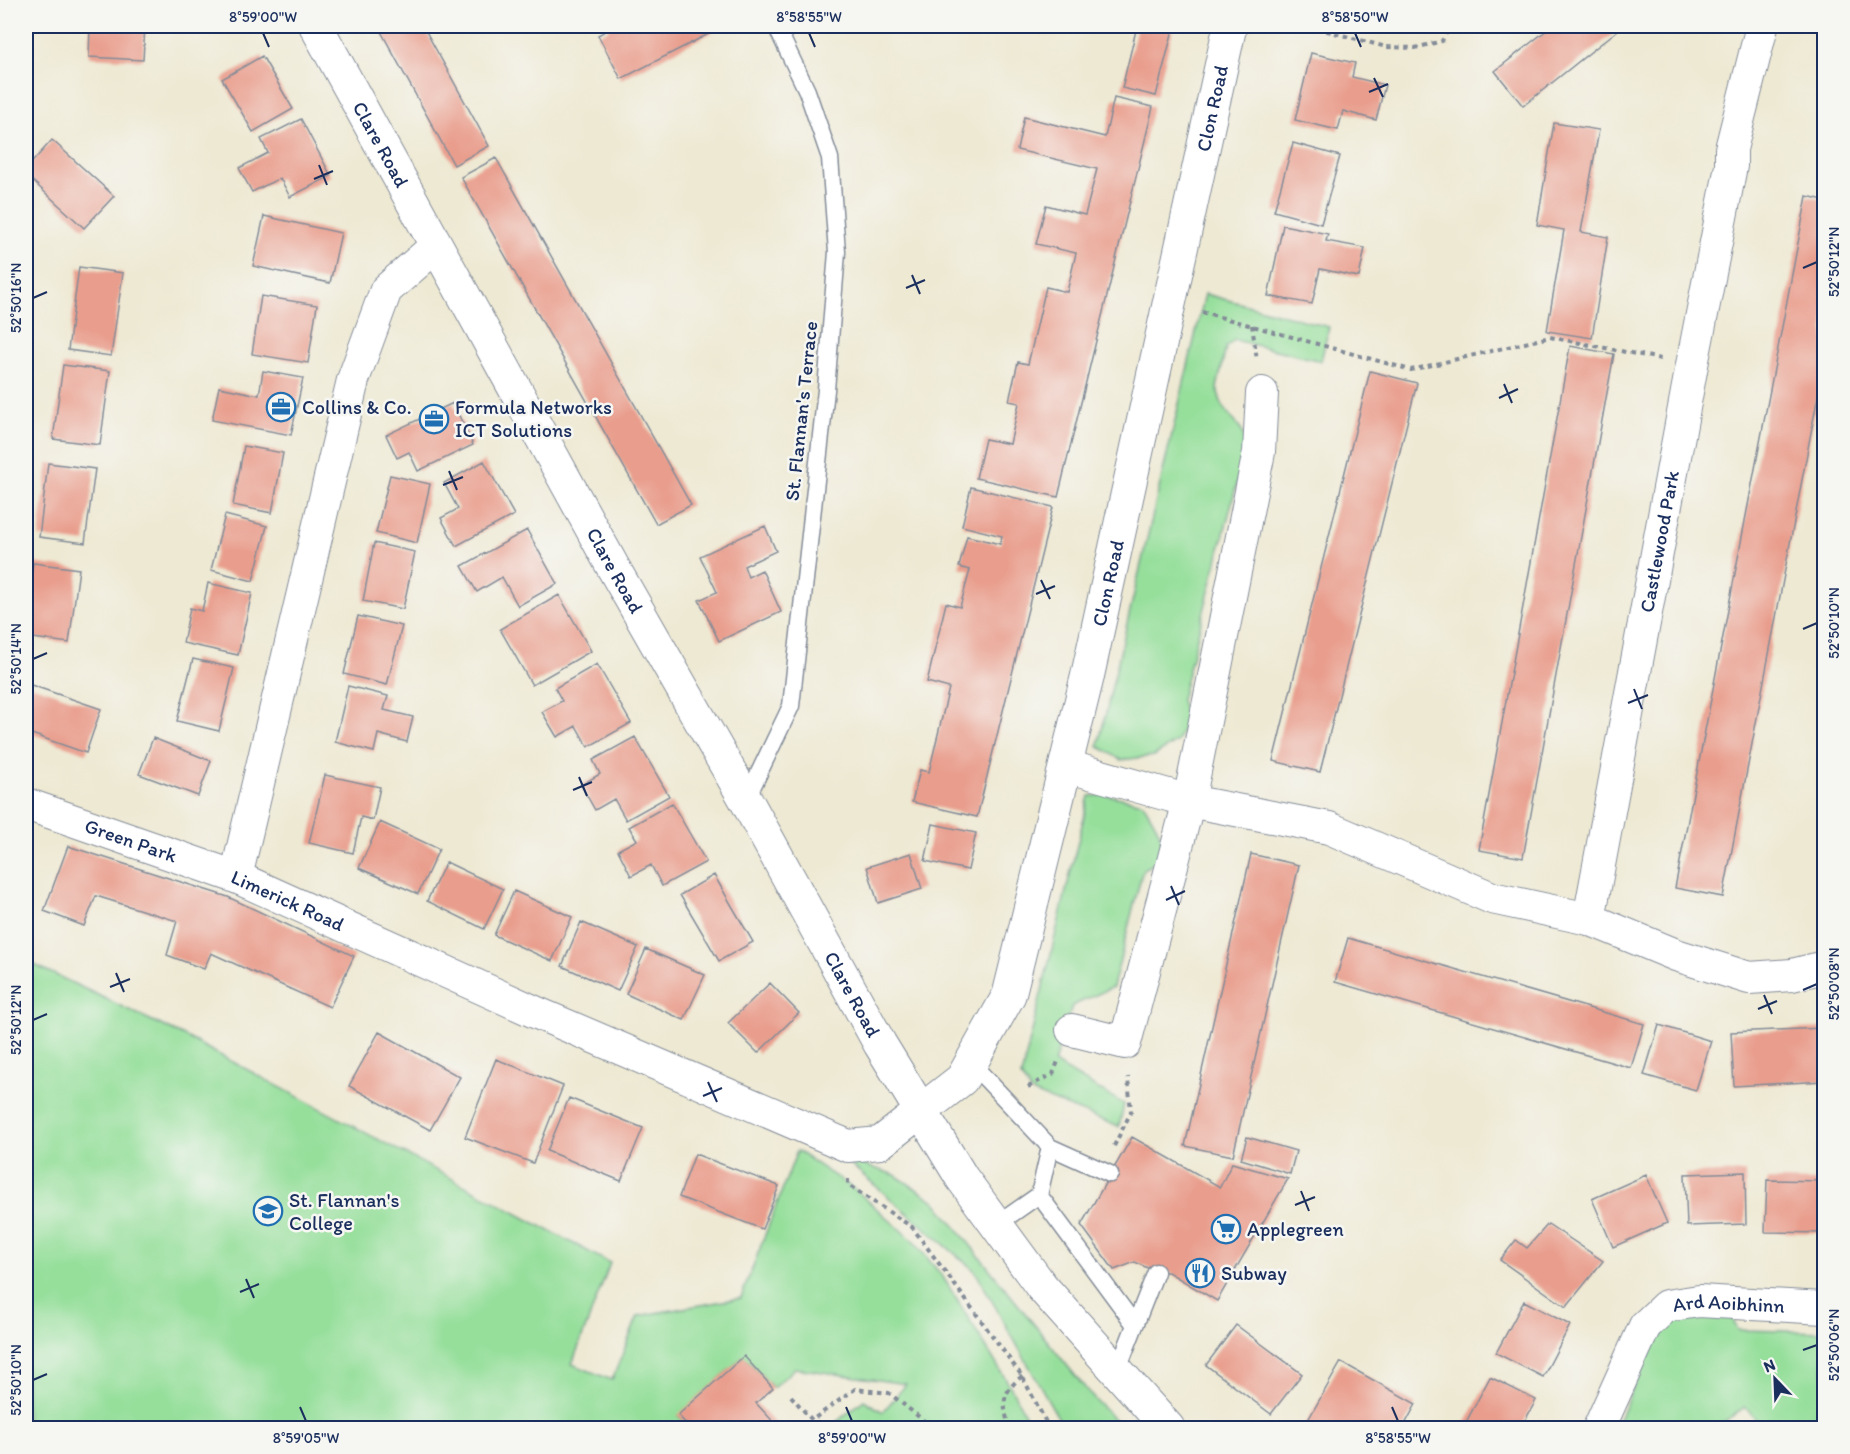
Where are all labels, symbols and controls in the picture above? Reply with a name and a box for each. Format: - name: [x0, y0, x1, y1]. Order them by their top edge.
- text: 8°59'00"W: [229, 8, 297, 26]
- text: 8°58'55"W: [776, 8, 842, 26]
- text: 8°58'50"W: [1322, 8, 1389, 26]
- street label: Clon Road: [1191, 63, 1233, 154]
- street label: Clare Road: [348, 97, 414, 192]
- text: 52°50'12"N: [1825, 227, 1843, 297]
- text: 52°50'16"N: [7, 263, 25, 333]
- street label: St. Flannan's Terrace: [780, 320, 822, 502]
- office icon: Collins & Co.: [265, 391, 297, 423]
- place label: Collins & Co.: [302, 395, 412, 419]
- place label: Formula Networks ICT Solutions: [455, 395, 612, 442]
- office icon: Formula Networks ICT Solutions: [418, 403, 450, 435]
- street label: Castlewood Park: [1634, 468, 1684, 614]
- street label: Clare Road: [582, 523, 649, 617]
- street label: Clon Road: [1087, 537, 1129, 628]
- text: 52°50'10"N: [1825, 587, 1843, 659]
- text: 52°50'14"N: [7, 623, 25, 695]
- street label: Green Park: [82, 813, 181, 868]
- street label: Limerick Road: [227, 864, 348, 936]
- street label: Clare Road: [819, 947, 886, 1041]
- text: 52°50'08"N: [1825, 947, 1843, 1021]
- text: 52°50'12"N: [7, 985, 25, 1055]
- place label: St. Flannan's College: [289, 1188, 400, 1235]
- school or university icon: St. Flannan's College: [252, 1195, 284, 1227]
- supermarket icon: Applegreen: [1210, 1213, 1242, 1245]
- place label: Applegreen: [1247, 1217, 1344, 1241]
- restaurant icon: Subway: [1184, 1257, 1216, 1289]
- place label: Subway: [1221, 1261, 1287, 1285]
- street label: Ard Aoibhinn: [1671, 1288, 1786, 1318]
- text: 52°50'06"N: [1825, 1309, 1843, 1381]
- text: 52°50'10"N: [7, 1344, 25, 1416]
- north arrow: [1745, 1349, 1805, 1409]
- text: N: [1761, 1355, 1778, 1377]
- text: 8°59'05"W: [273, 1429, 339, 1447]
- text: 8°59'00"W: [818, 1429, 886, 1447]
- text: 8°58'55"W: [1365, 1429, 1431, 1447]

